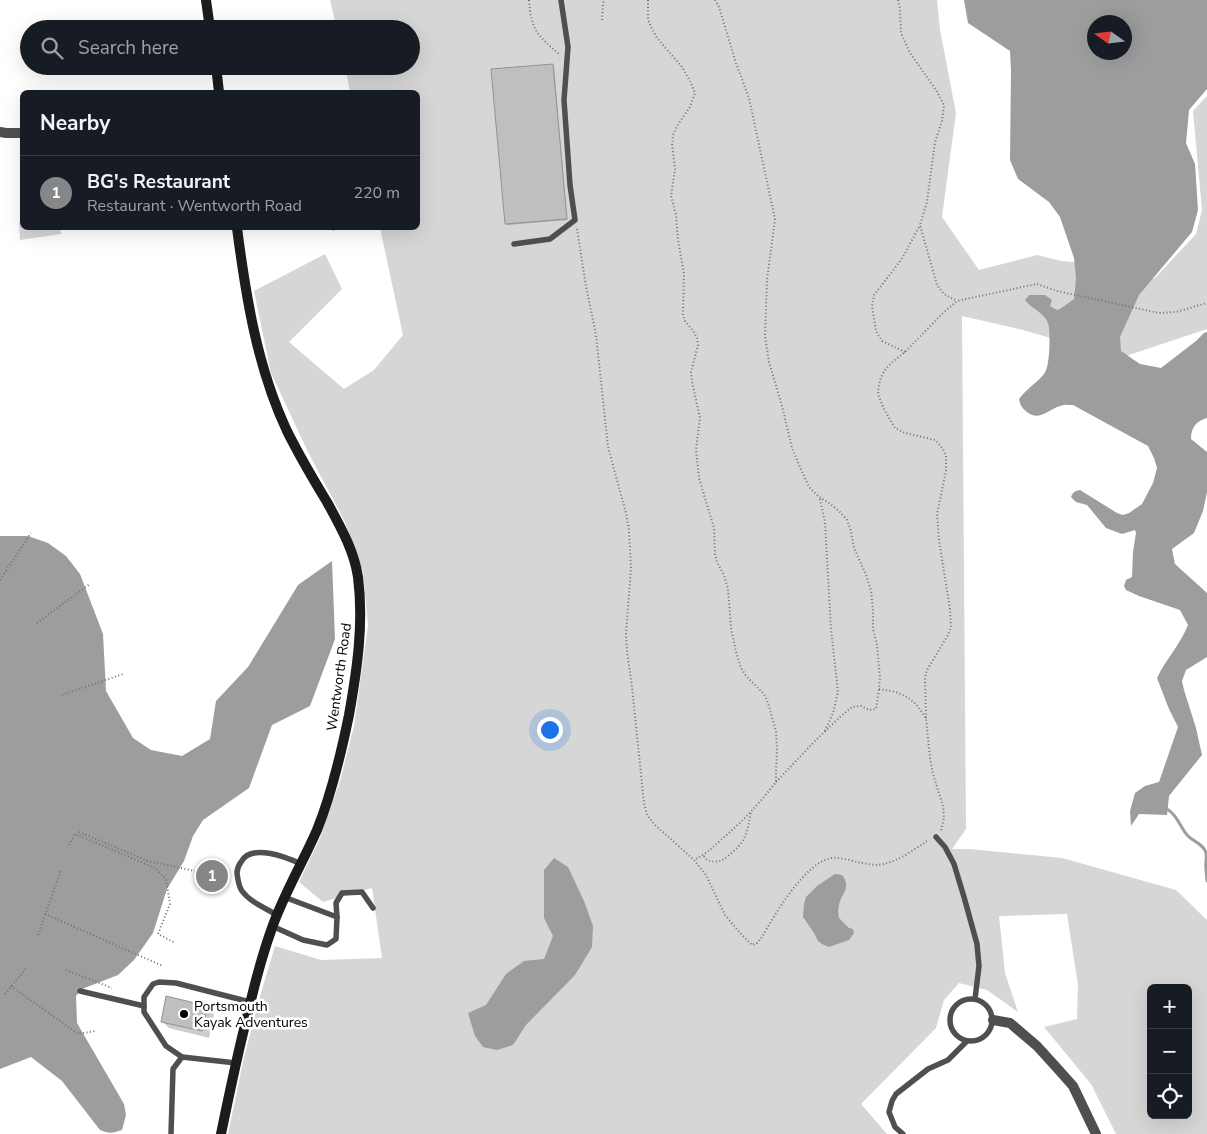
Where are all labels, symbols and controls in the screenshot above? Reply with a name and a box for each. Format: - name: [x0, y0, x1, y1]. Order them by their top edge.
- north arrow: [1087, 15, 1132, 60]
- search box: [20, 20, 420, 75]
- icon: search: [38, 34, 66, 62]
- text: Search here: [78, 35, 179, 61]
- text: Nearby: [40, 109, 110, 137]
- text: BG's Restaurant: [87, 169, 230, 195]
- text: 1: [51, 182, 61, 204]
- text: 220 m: [353, 182, 400, 204]
- text: Restaurant · Wentworth Road: [87, 195, 302, 217]
- street label: Wentworth Road: [322, 622, 356, 732]
- your location: [537, 717, 563, 743]
- pin: 1: [196, 857, 228, 895]
- map controls: [1147, 984, 1192, 1119]
- button: +: [1147, 984, 1192, 1029]
- place label: Portsmouth Kayak Adventures: [194, 997, 308, 1032]
- marker: Portsmouth Kayak Adventures: [178, 1008, 190, 1020]
- button: −: [1147, 1029, 1192, 1074]
- button: locate: [1147, 1074, 1192, 1119]

